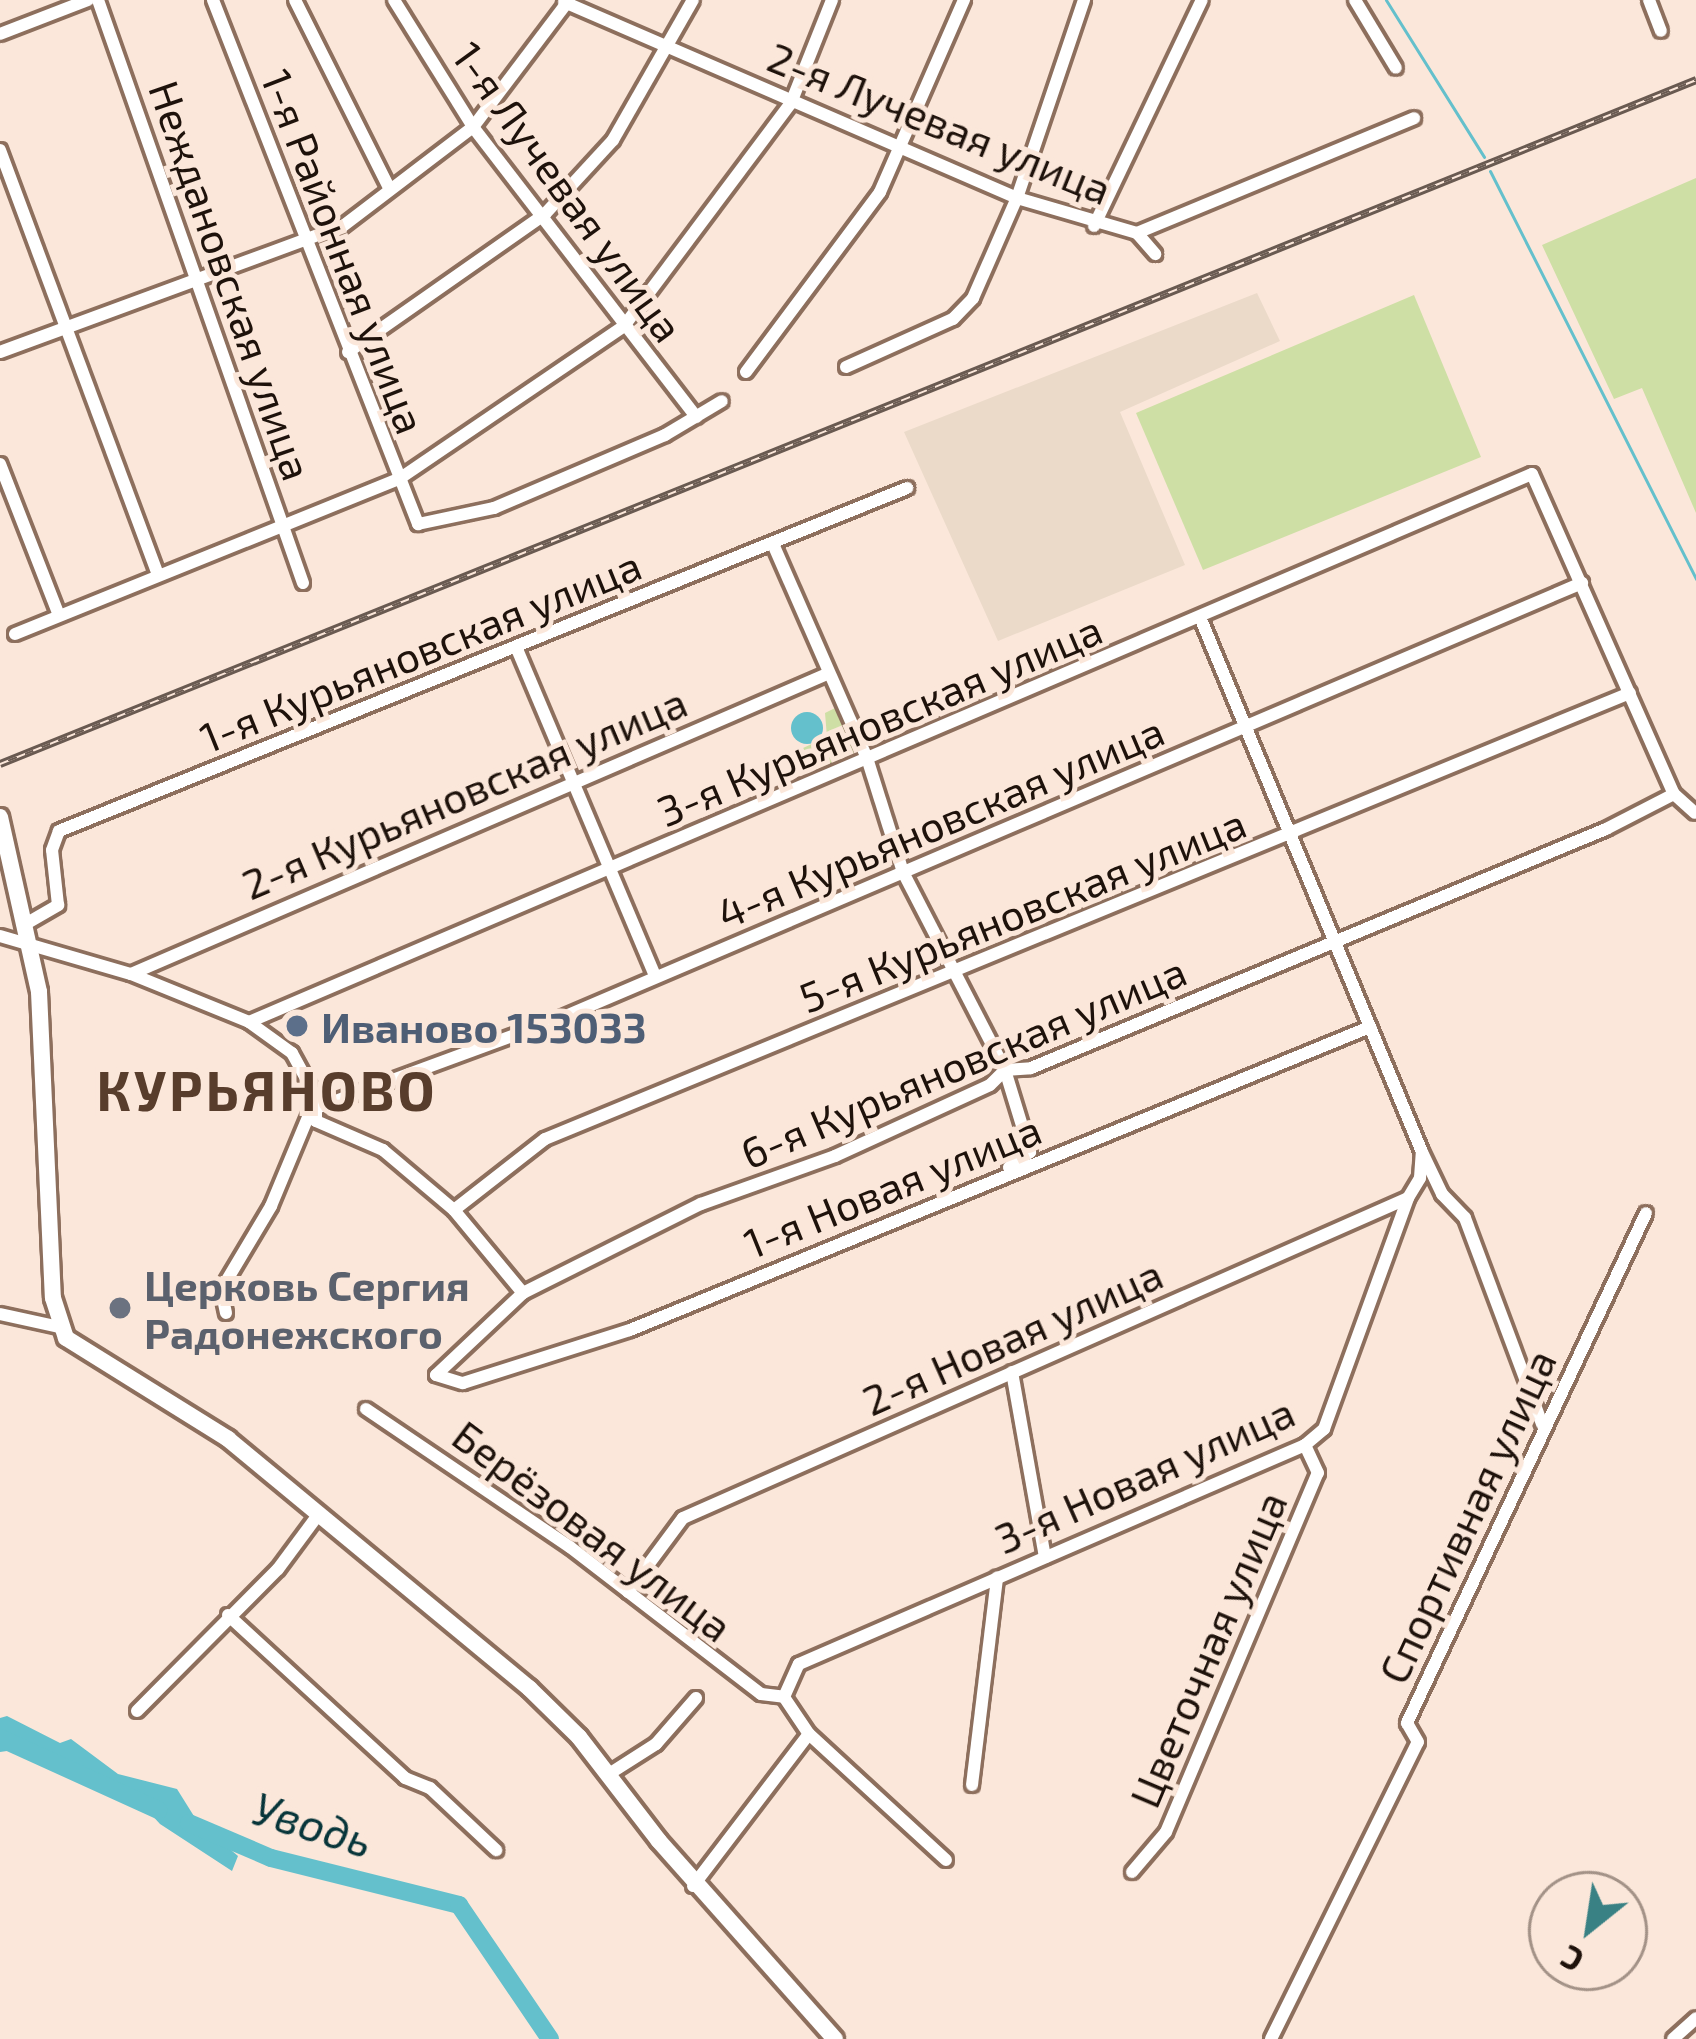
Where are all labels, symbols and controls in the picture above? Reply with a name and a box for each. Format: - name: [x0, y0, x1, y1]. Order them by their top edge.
- street label: 2-я Лучевая улица: [761, 30, 1119, 214]
- street label: 1-я Лучевая улица: [443, 31, 695, 351]
- street label: 1-я Районная улица: [252, 62, 438, 440]
- street label: Неждановская улица: [140, 74, 324, 486]
- street label: 1-я Курьяновская улица: [192, 538, 648, 762]
- street label: 3-я Курьяновская улица: [649, 602, 1109, 836]
- street label: 2-я Курьяновская улица: [234, 675, 694, 909]
- street label: 4-я Курьяновская улица: [709, 704, 1171, 938]
- street label: 5-я Курьяновская улица: [791, 796, 1253, 1022]
- street label: 6-я Курьяновская улица: [733, 944, 1193, 1178]
- place label: Иваново 153033: [321, 1001, 647, 1051]
- marker: Иваново 153033: [284, 1013, 310, 1039]
- district label: КУРЬЯНОВО: [96, 1058, 438, 1122]
- street label: 1-я Новая улица: [736, 1103, 1048, 1267]
- street label: 2-я Новая улица: [854, 1247, 1170, 1425]
- place label: Церковь Сергия Радонежского: [144, 1259, 470, 1358]
- marker: Церковь Сергия Радонежского: [107, 1295, 133, 1321]
- street label: Спортивная улица: [1367, 1341, 1565, 1691]
- street label: 3-я Новая улица: [987, 1385, 1301, 1563]
- street label: Берёзовая улица: [444, 1409, 742, 1651]
- street label: Цветочная улица: [1118, 1484, 1296, 1814]
- water label: Уводь: [247, 1780, 379, 1868]
- north arrow: [1528, 1871, 1648, 1991]
- text: С: [1553, 1937, 1590, 1982]

